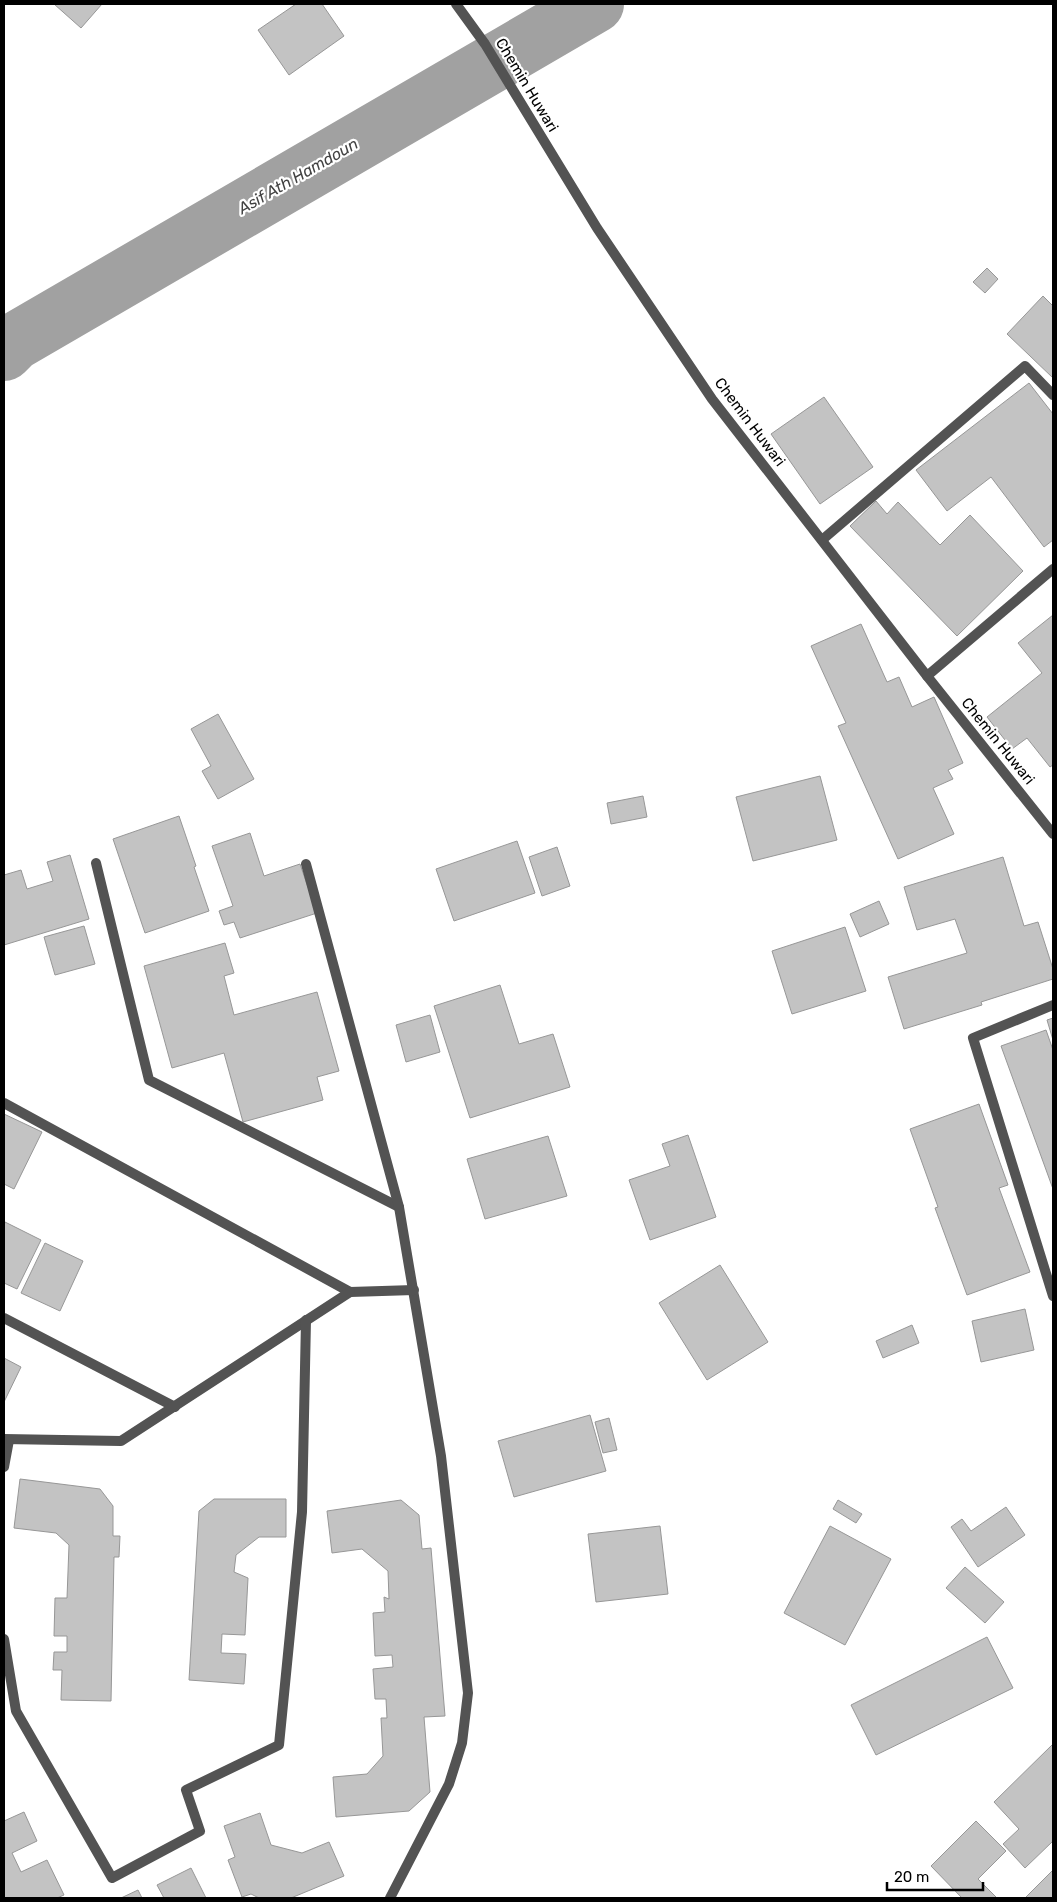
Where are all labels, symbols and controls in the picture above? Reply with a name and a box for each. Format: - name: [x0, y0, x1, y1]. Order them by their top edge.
- street label: Chemin Huwari: [492, 35, 562, 135]
- water label: Asif Ath Hamdoun: [234, 134, 361, 219]
- street label: Chemin Huwari: [711, 374, 789, 470]
- street label: Chemin Huwari: [958, 694, 1038, 788]
- scale bar: [887, 1860, 983, 1892]
- text: 20 m: [894, 1868, 929, 1886]

